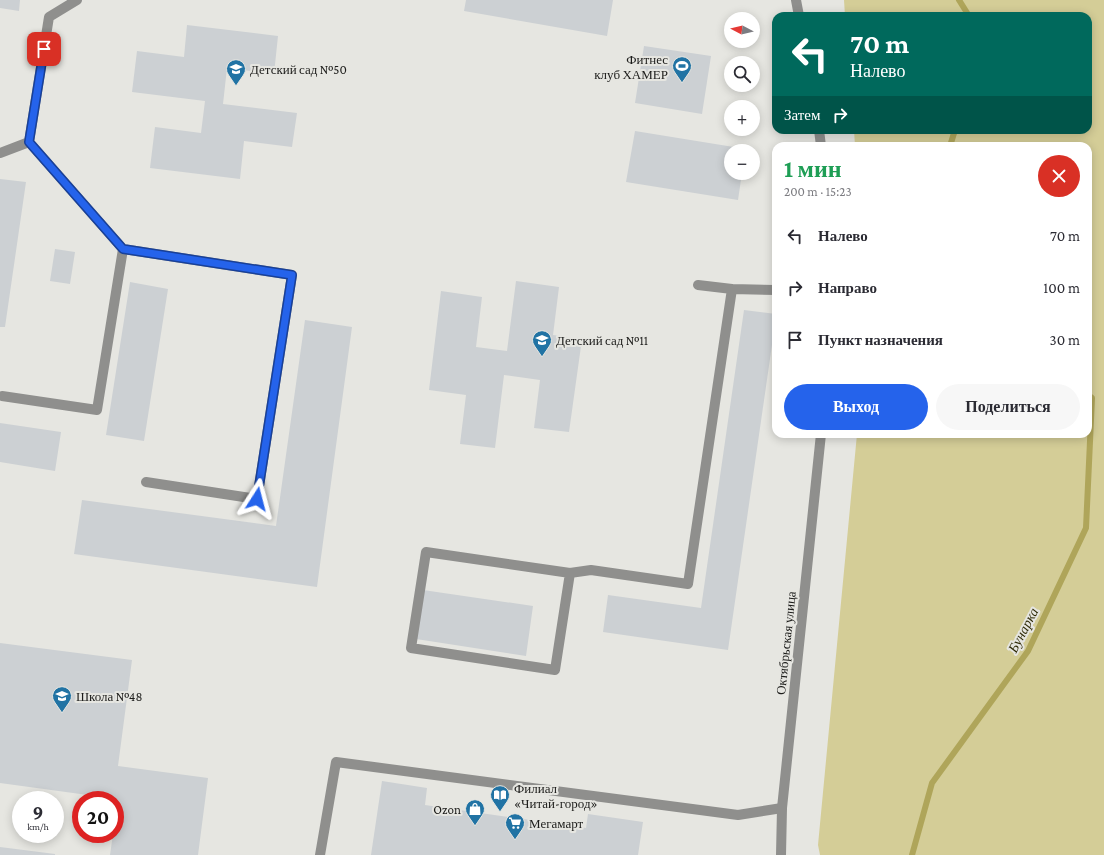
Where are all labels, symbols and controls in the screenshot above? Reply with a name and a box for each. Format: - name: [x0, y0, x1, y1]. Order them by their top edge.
- north arrow: [724, 12, 760, 48]
- map controls: [724, 12, 760, 180]
- icon: left: [784, 28, 836, 80]
- text: 70 m: [850, 28, 909, 59]
- pin: [27, 32, 61, 66]
- icon: arrive: [33, 38, 55, 60]
- place label: Фитнес клуб ХАМЕР: [594, 52, 668, 82]
- sports icon: Фитнес клуб ХАМЕР: [671, 55, 693, 83]
- button: search: [724, 56, 760, 92]
- school or university icon: Детский сад №50: [225, 58, 247, 86]
- text: Налево: [850, 61, 906, 81]
- place label: Детский сад №50: [250, 62, 347, 77]
- button: +: [724, 100, 760, 136]
- icon: right: [829, 104, 851, 126]
- text: Затем: [784, 107, 821, 123]
- button: −: [724, 144, 760, 180]
- text: 1 мин: [784, 155, 842, 182]
- button: close: [1038, 155, 1080, 197]
- text: 200 m · 15:23: [784, 184, 852, 199]
- icon: left: [784, 225, 806, 247]
- text: Налево: [818, 228, 868, 244]
- text: 70 m: [1050, 228, 1080, 244]
- icon: right: [784, 277, 806, 299]
- text: Направо: [818, 280, 877, 296]
- text: 100 m: [1043, 280, 1080, 296]
- school or university icon: Детский сад №11: [531, 329, 553, 357]
- icon: arrive: [784, 329, 806, 351]
- text: Пункт назначения: [818, 332, 943, 348]
- text: 30 m: [1050, 332, 1080, 348]
- place label: Детский сад №11: [556, 333, 648, 348]
- button: Выход: [784, 384, 928, 430]
- button: Поделиться: [936, 384, 1080, 430]
- position arrow: [236, 478, 278, 520]
- street label: Октябрьская улица: [773, 590, 799, 696]
- water label: Бунарка: [1004, 605, 1041, 656]
- school or university icon: Школа №48: [51, 685, 73, 713]
- place label: Школа №48: [76, 689, 143, 704]
- place label: Филиал «Читай-город»: [514, 781, 598, 811]
- library icon: Филиал «Читай-город»: [489, 784, 511, 812]
- speed limit sign: 20: [72, 791, 124, 843]
- shop icon: Ozon: [464, 798, 486, 826]
- text: 9: [33, 801, 43, 823]
- place label: Ozon: [433, 802, 461, 817]
- supermarket icon: Мегамарт: [504, 812, 526, 840]
- place label: Мегамарт: [529, 816, 583, 831]
- text: km/h: [27, 821, 49, 832]

